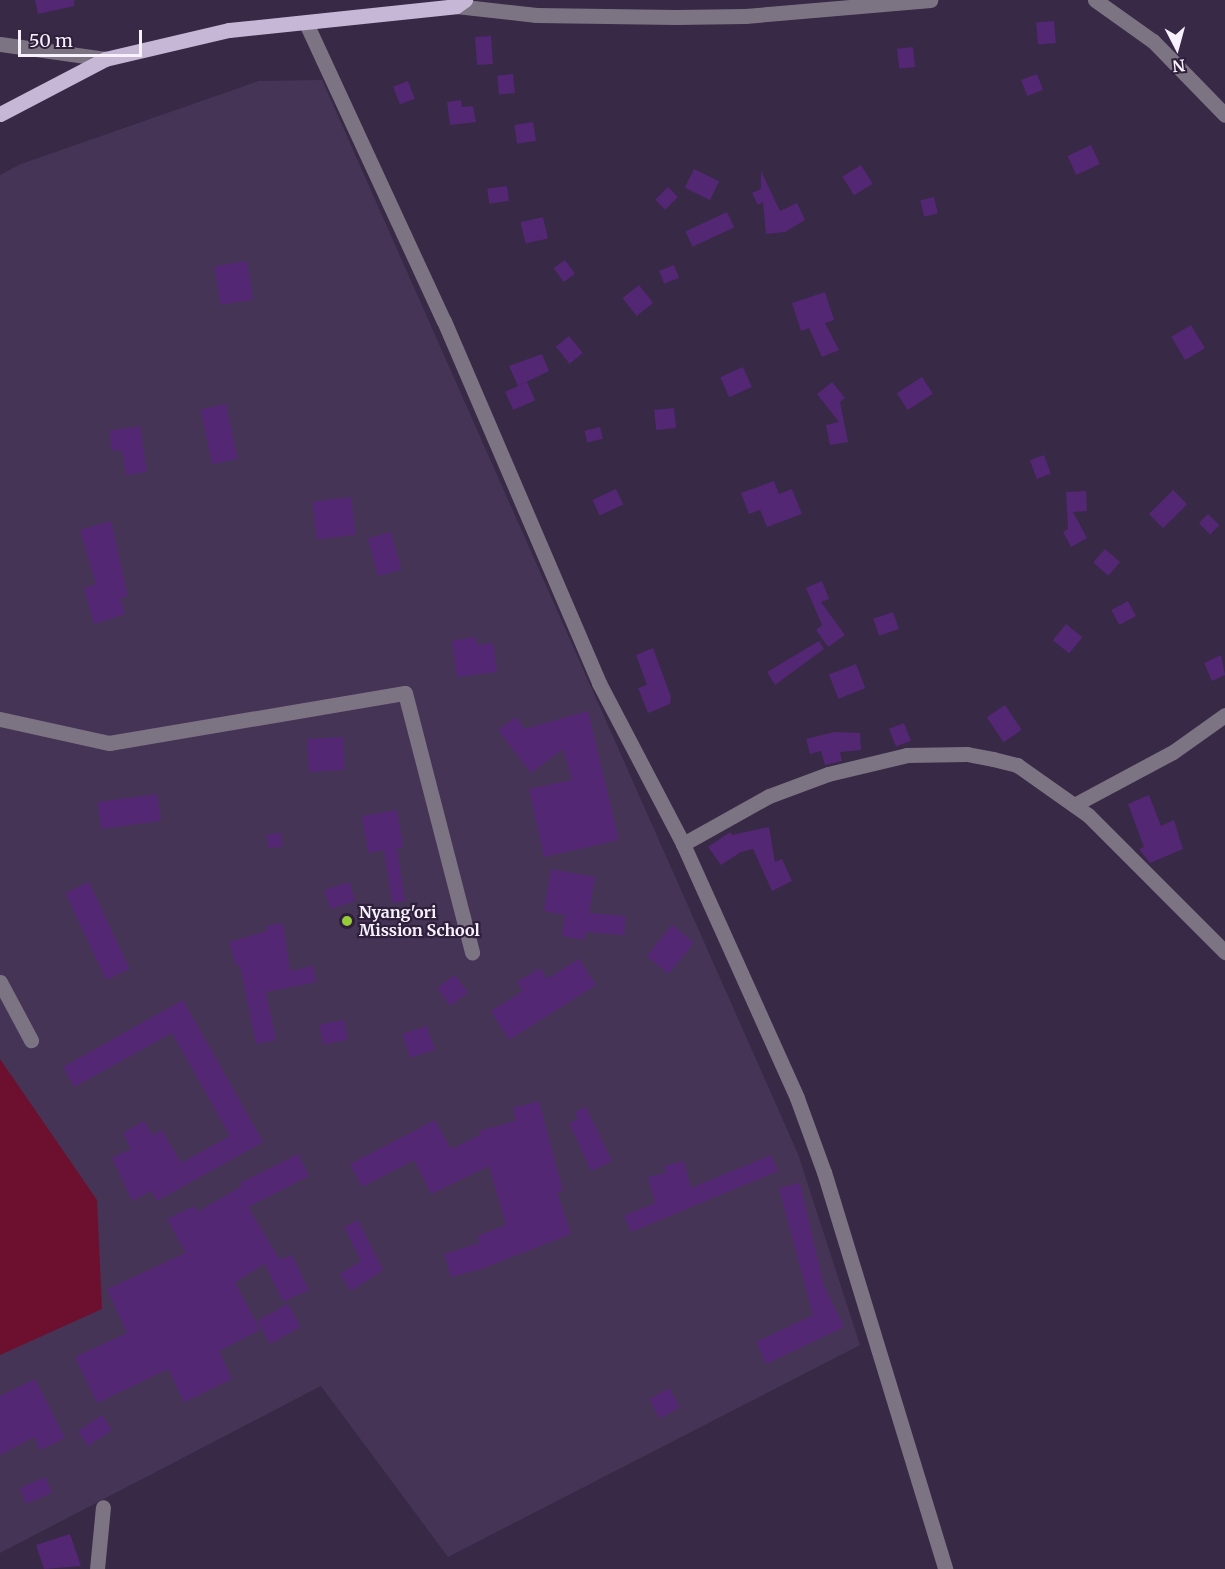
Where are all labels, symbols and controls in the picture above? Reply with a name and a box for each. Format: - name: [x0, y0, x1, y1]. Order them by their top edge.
- scale bar: [21, 18, 146, 56]
- north arrow: [1147, 18, 1207, 78]
- text: 50 m: [29, 29, 73, 52]
- text: N: [1172, 55, 1186, 77]
- place label: Nyang'ori Mission School: [359, 902, 480, 940]
- marker: Nyang'ori Mission School: [340, 914, 354, 928]

